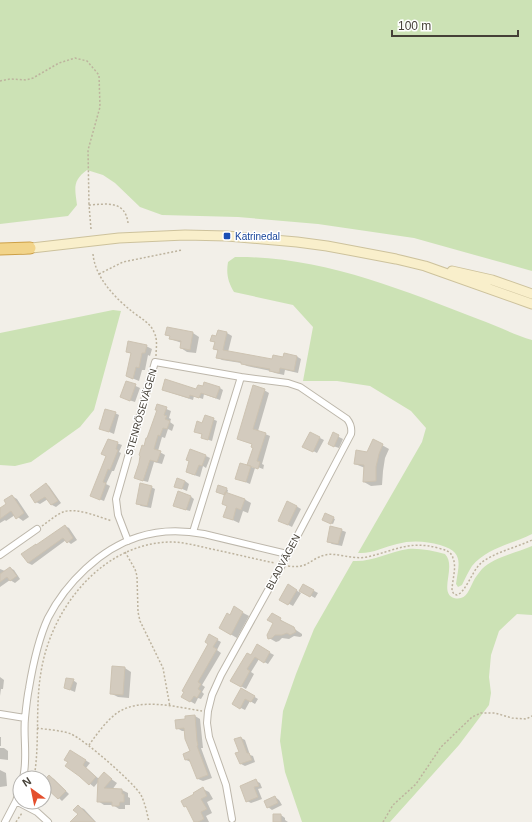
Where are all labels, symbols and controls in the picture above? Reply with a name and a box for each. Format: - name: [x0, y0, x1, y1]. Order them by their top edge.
- scale bar: [392, 12, 518, 38]
- text: 100 m: [398, 19, 431, 33]
- marker: Katrinedal: [222, 231, 232, 241]
- place label: Katrinedal: [235, 231, 280, 242]
- street label: STENRÖSEVÄGEN: [123, 367, 159, 457]
- street label: BLADVÄGEN: [264, 532, 302, 592]
- north arrow: [12, 770, 52, 810]
- text: N: [20, 774, 33, 789]

